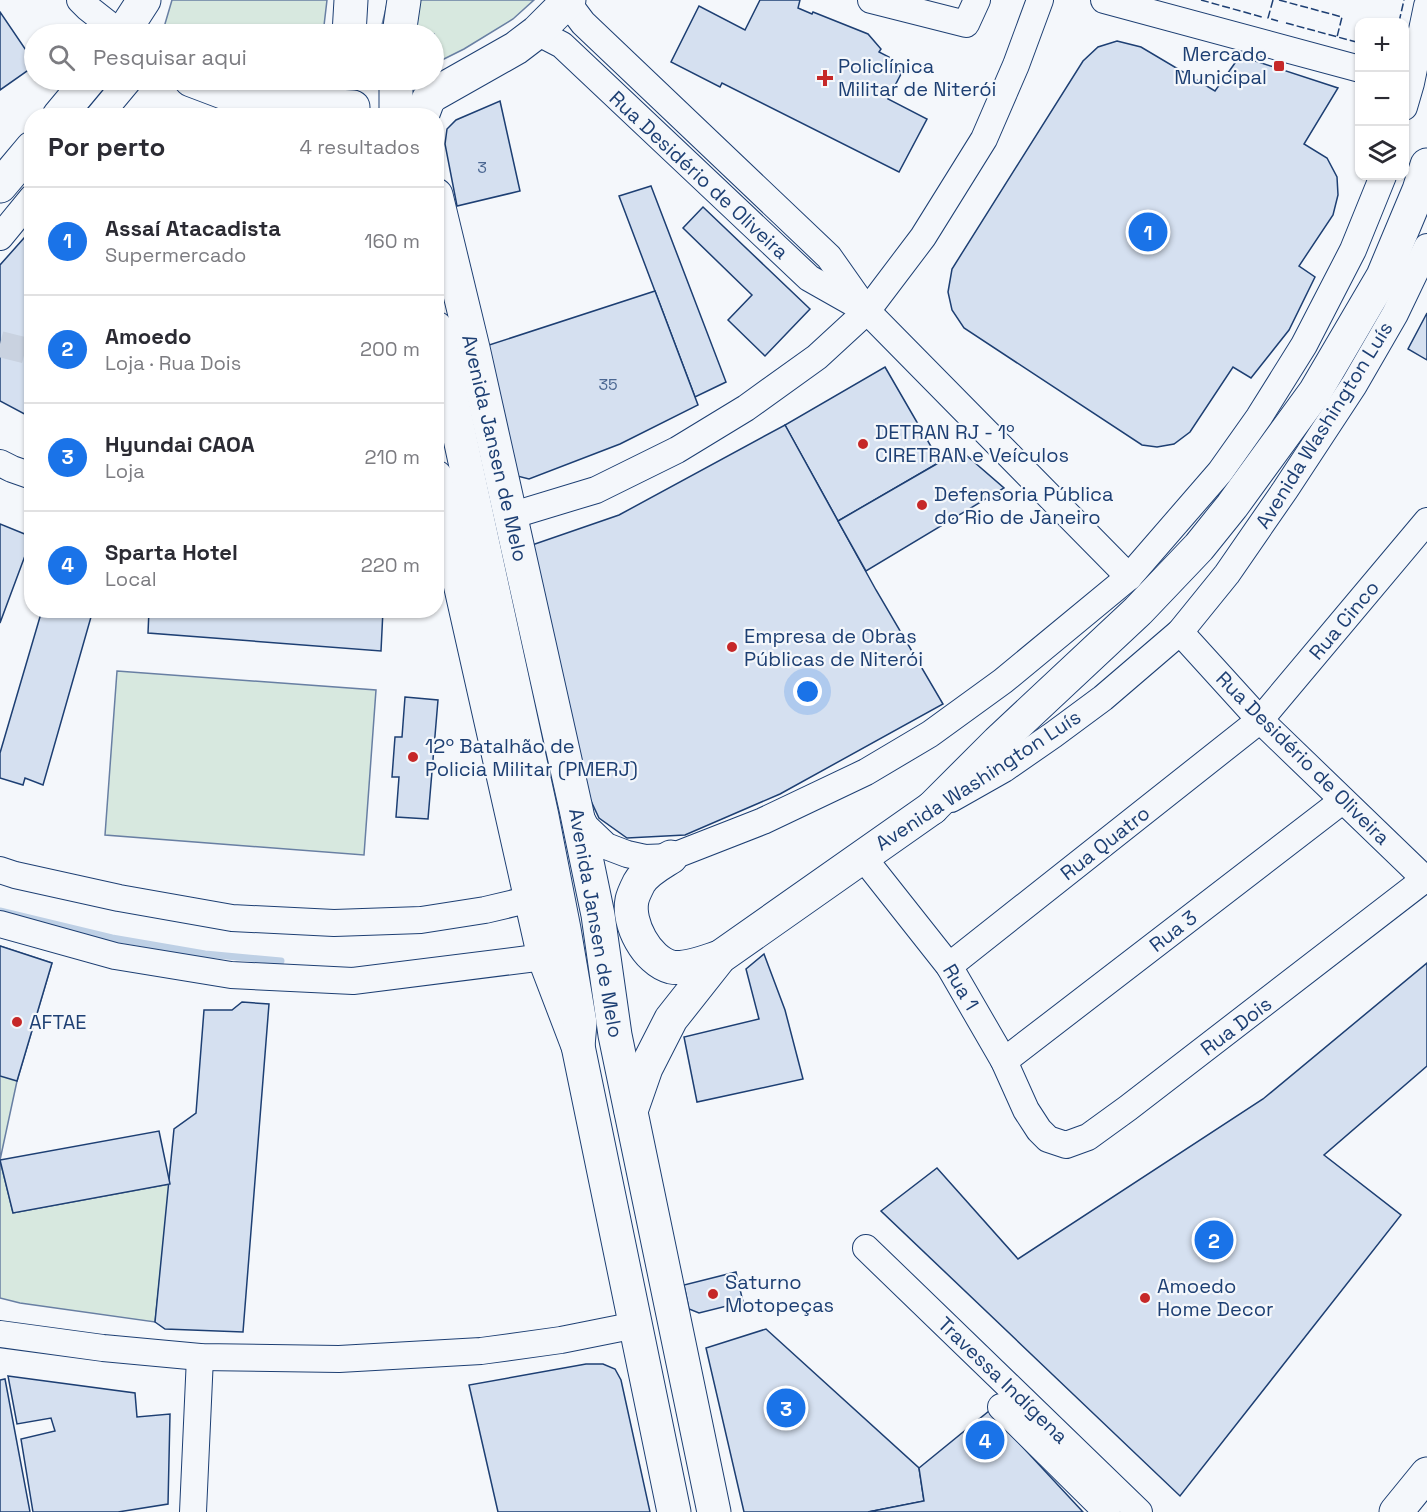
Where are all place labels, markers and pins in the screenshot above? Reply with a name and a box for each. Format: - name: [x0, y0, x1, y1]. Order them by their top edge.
- place label: Mercado Municipal: [1174, 41, 1267, 90]
- place label: Policlínica Militar de Niterói: [838, 53, 996, 102]
- marker: Mercado Municipal: [1272, 59, 1286, 73]
- marker: Policlínica Militar de Niterói: [816, 69, 834, 87]
- pin: 1: [1128, 210, 1168, 254]
- place label: DETRAN RJ - 1º CIRETRAN e Veículos: [875, 419, 1069, 468]
- marker: DETRAN RJ - 1º CIRETRAN e Veículos: [856, 437, 870, 451]
- place label: Defensoria Pública do Rio de Janeiro: [934, 481, 1114, 530]
- marker: Defensoria Pública do Rio de Janeiro: [915, 498, 929, 512]
- place label: Empresa de Obras Públicas de Niterói: [744, 623, 923, 672]
- marker: Empresa de Obras Públicas de Niterói: [725, 640, 739, 654]
- place label: 12º Batalhão de Policia Militar (PMERJ): [425, 733, 638, 782]
- marker: 12º Batalhão de Policia Militar (PMERJ): [406, 750, 420, 764]
- place label: AFTAE: [29, 1009, 87, 1035]
- marker: AFTAE: [10, 1015, 24, 1029]
- pin: 2: [1194, 1218, 1234, 1262]
- place label: Saturno Motopeças: [725, 1269, 834, 1318]
- place label: Amoedo Home Decor: [1157, 1273, 1274, 1322]
- marker: Saturno Motopeças: [706, 1287, 720, 1301]
- marker: Amoedo Home Decor: [1138, 1291, 1152, 1305]
- pin: 3: [766, 1386, 806, 1430]
- pin: 4: [966, 1418, 1004, 1462]

